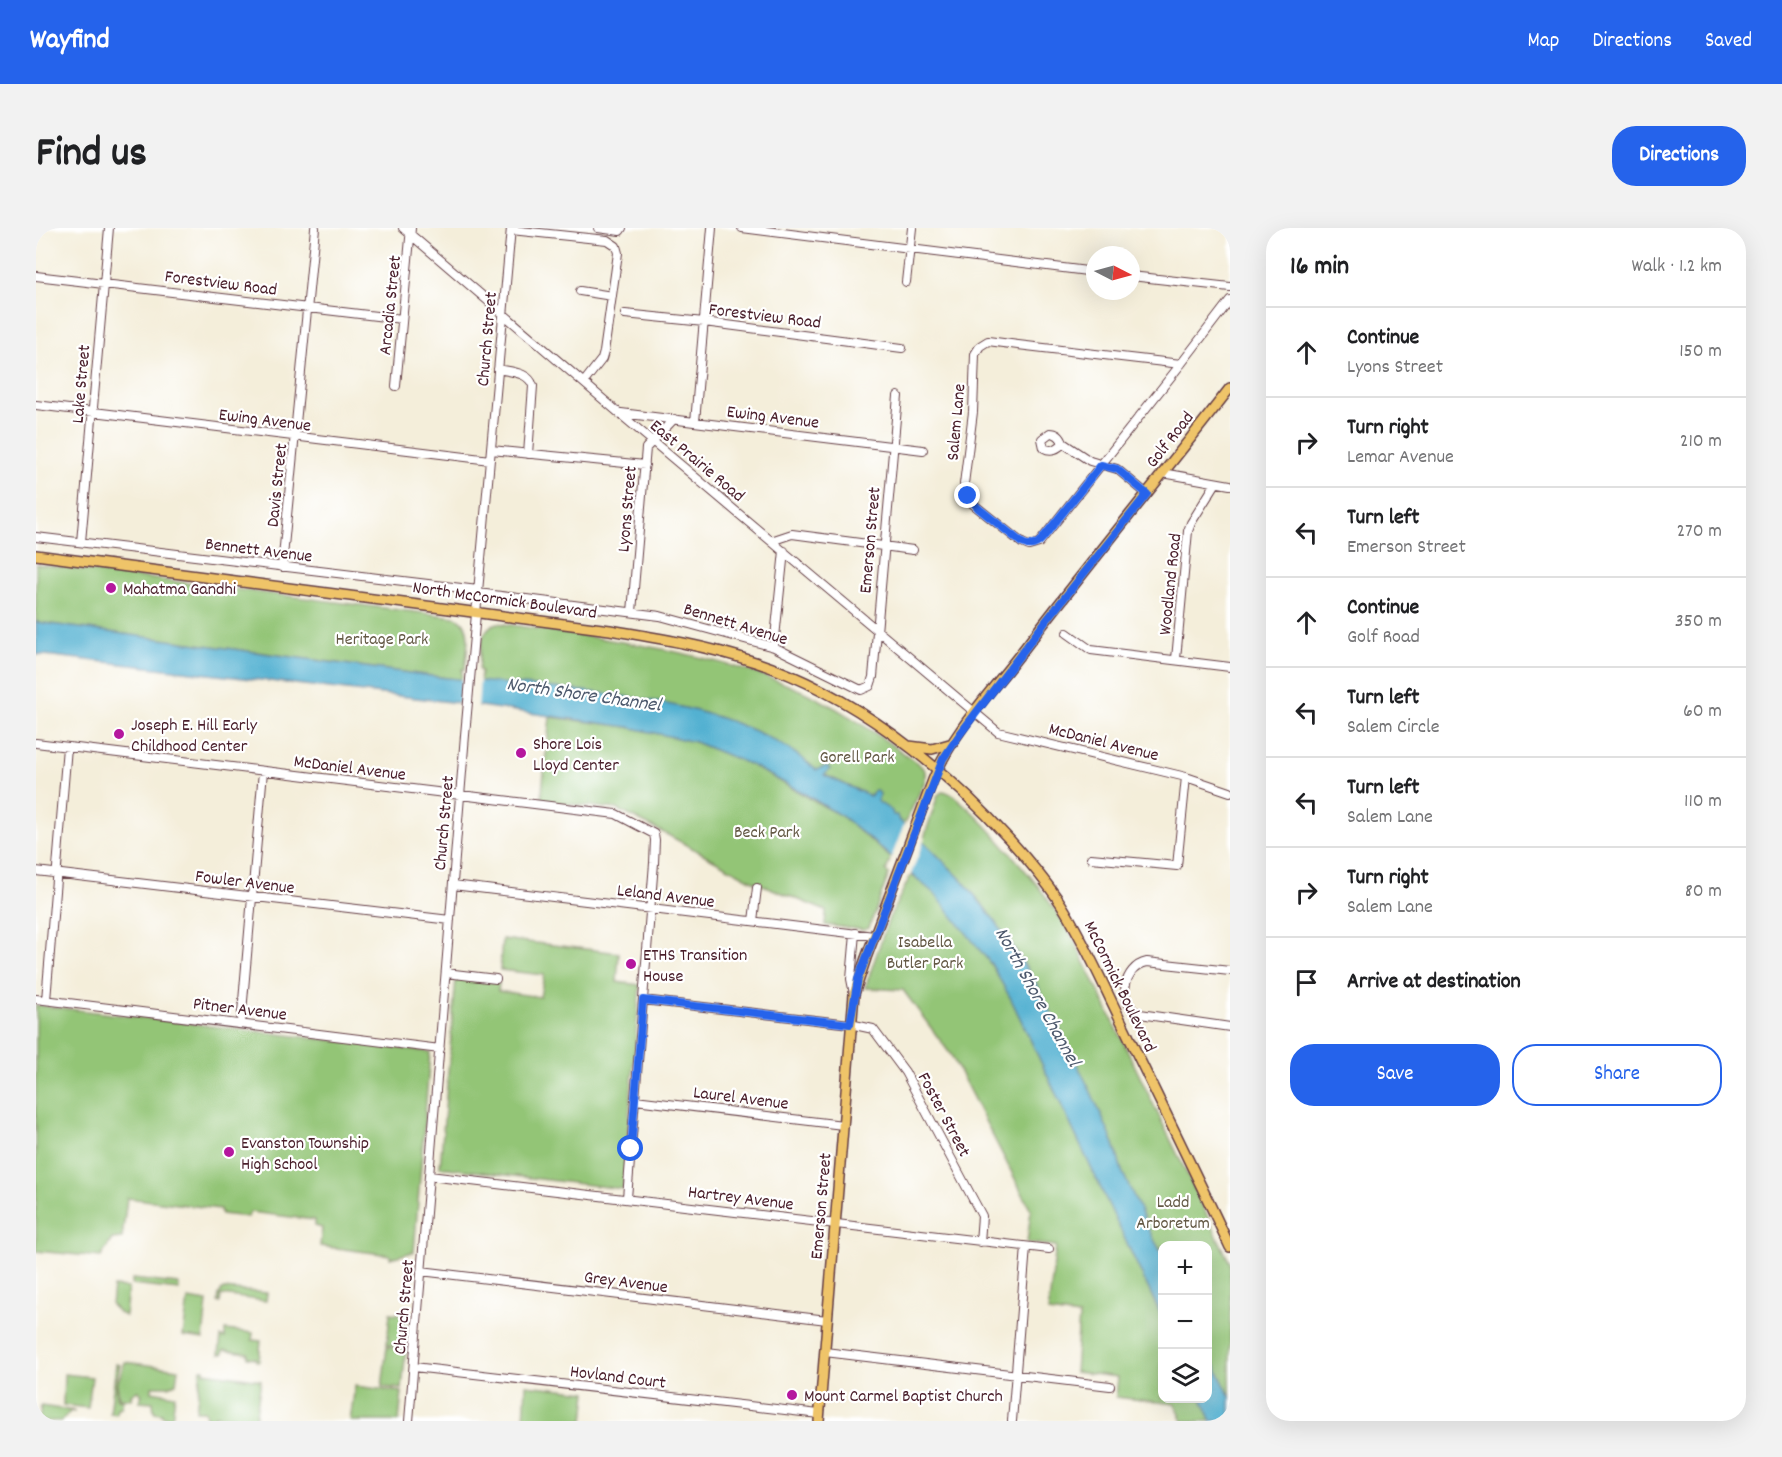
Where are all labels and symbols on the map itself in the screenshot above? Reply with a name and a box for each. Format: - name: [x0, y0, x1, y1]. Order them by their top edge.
- north arrow: [1086, 246, 1140, 300]
- street label: Arcadia Street: [374, 254, 409, 356]
- street label: Forestview Road: [163, 265, 278, 304]
- street label: Church Street: [472, 290, 505, 388]
- street label: Forestview Road: [707, 298, 822, 337]
- street label: Lake Street: [67, 343, 98, 425]
- street label: Salem Lane: [942, 383, 973, 462]
- street label: Ewing Avenue: [725, 400, 820, 437]
- street label: Ewing Avenue: [217, 403, 312, 440]
- street label: Golf Road: [1141, 407, 1201, 474]
- street label: East Prairie Road: [643, 415, 749, 509]
- street label: Davis Street: [262, 442, 295, 528]
- street label: Lyons Street: [612, 465, 645, 553]
- route end: [954, 482, 980, 508]
- street label: Emerson Street: [854, 486, 889, 595]
- street label: Woodland Road: [1154, 532, 1189, 636]
- street label: Bennett Avenue: [204, 533, 314, 570]
- street label: North McCormick Boulevard: [411, 576, 598, 627]
- place label: Mahatma Gandhi: [123, 578, 236, 603]
- marker: Mahatma Gandhi: [104, 581, 118, 595]
- street label: Bennett Avenue: [680, 598, 790, 653]
- park label: Heritage Park: [336, 628, 428, 653]
- water label: North Shore Channel: [505, 671, 665, 721]
- place label: Joseph E. Hill Early Childhood Center: [131, 714, 258, 760]
- street label: McDaniel Avenue: [1046, 718, 1161, 769]
- marker: Joseph E. Hill Early Childhood Center: [112, 727, 126, 741]
- place label: Shore Lois Lloyd Center: [533, 733, 619, 779]
- marker: Shore Lois Lloyd Center: [514, 746, 528, 760]
- park label: Gorell Park: [819, 746, 895, 771]
- street label: McDaniel Avenue: [292, 750, 407, 789]
- street label: Church Street: [429, 774, 462, 872]
- park label: Beck Park: [734, 821, 800, 846]
- street label: Fowler Avenue: [194, 865, 296, 902]
- street label: Leland Avenue: [615, 879, 716, 916]
- street label: McCormick Boulevard: [1076, 917, 1161, 1057]
- water label: North Shore Channel: [986, 923, 1087, 1074]
- park label: Isabella Butler Park: [887, 931, 963, 977]
- place label: ETHS Transition House: [643, 944, 747, 990]
- marker: ETHS Transition House: [624, 957, 638, 971]
- street label: Pitner Avenue: [191, 992, 288, 1029]
- street label: Foster Street: [910, 1068, 976, 1162]
- street label: Laurel Avenue: [692, 1081, 790, 1118]
- place label: Evanston Township High School: [241, 1132, 369, 1178]
- route start: [617, 1135, 643, 1161]
- marker: Evanston Township High School: [222, 1145, 236, 1159]
- street label: Emerson Street: [805, 1152, 840, 1261]
- street label: Hartrey Avenue: [686, 1181, 795, 1218]
- park label: Ladd Arboretum: [1136, 1191, 1210, 1237]
- street label: Church Street: [389, 1258, 422, 1356]
- street label: Grey Avenue: [582, 1266, 669, 1301]
- street label: Hovland Court: [568, 1360, 667, 1397]
- place label: Mount Carmel Baptist Church: [804, 1385, 1003, 1410]
- marker: Mount Carmel Baptist Church: [785, 1388, 799, 1402]

